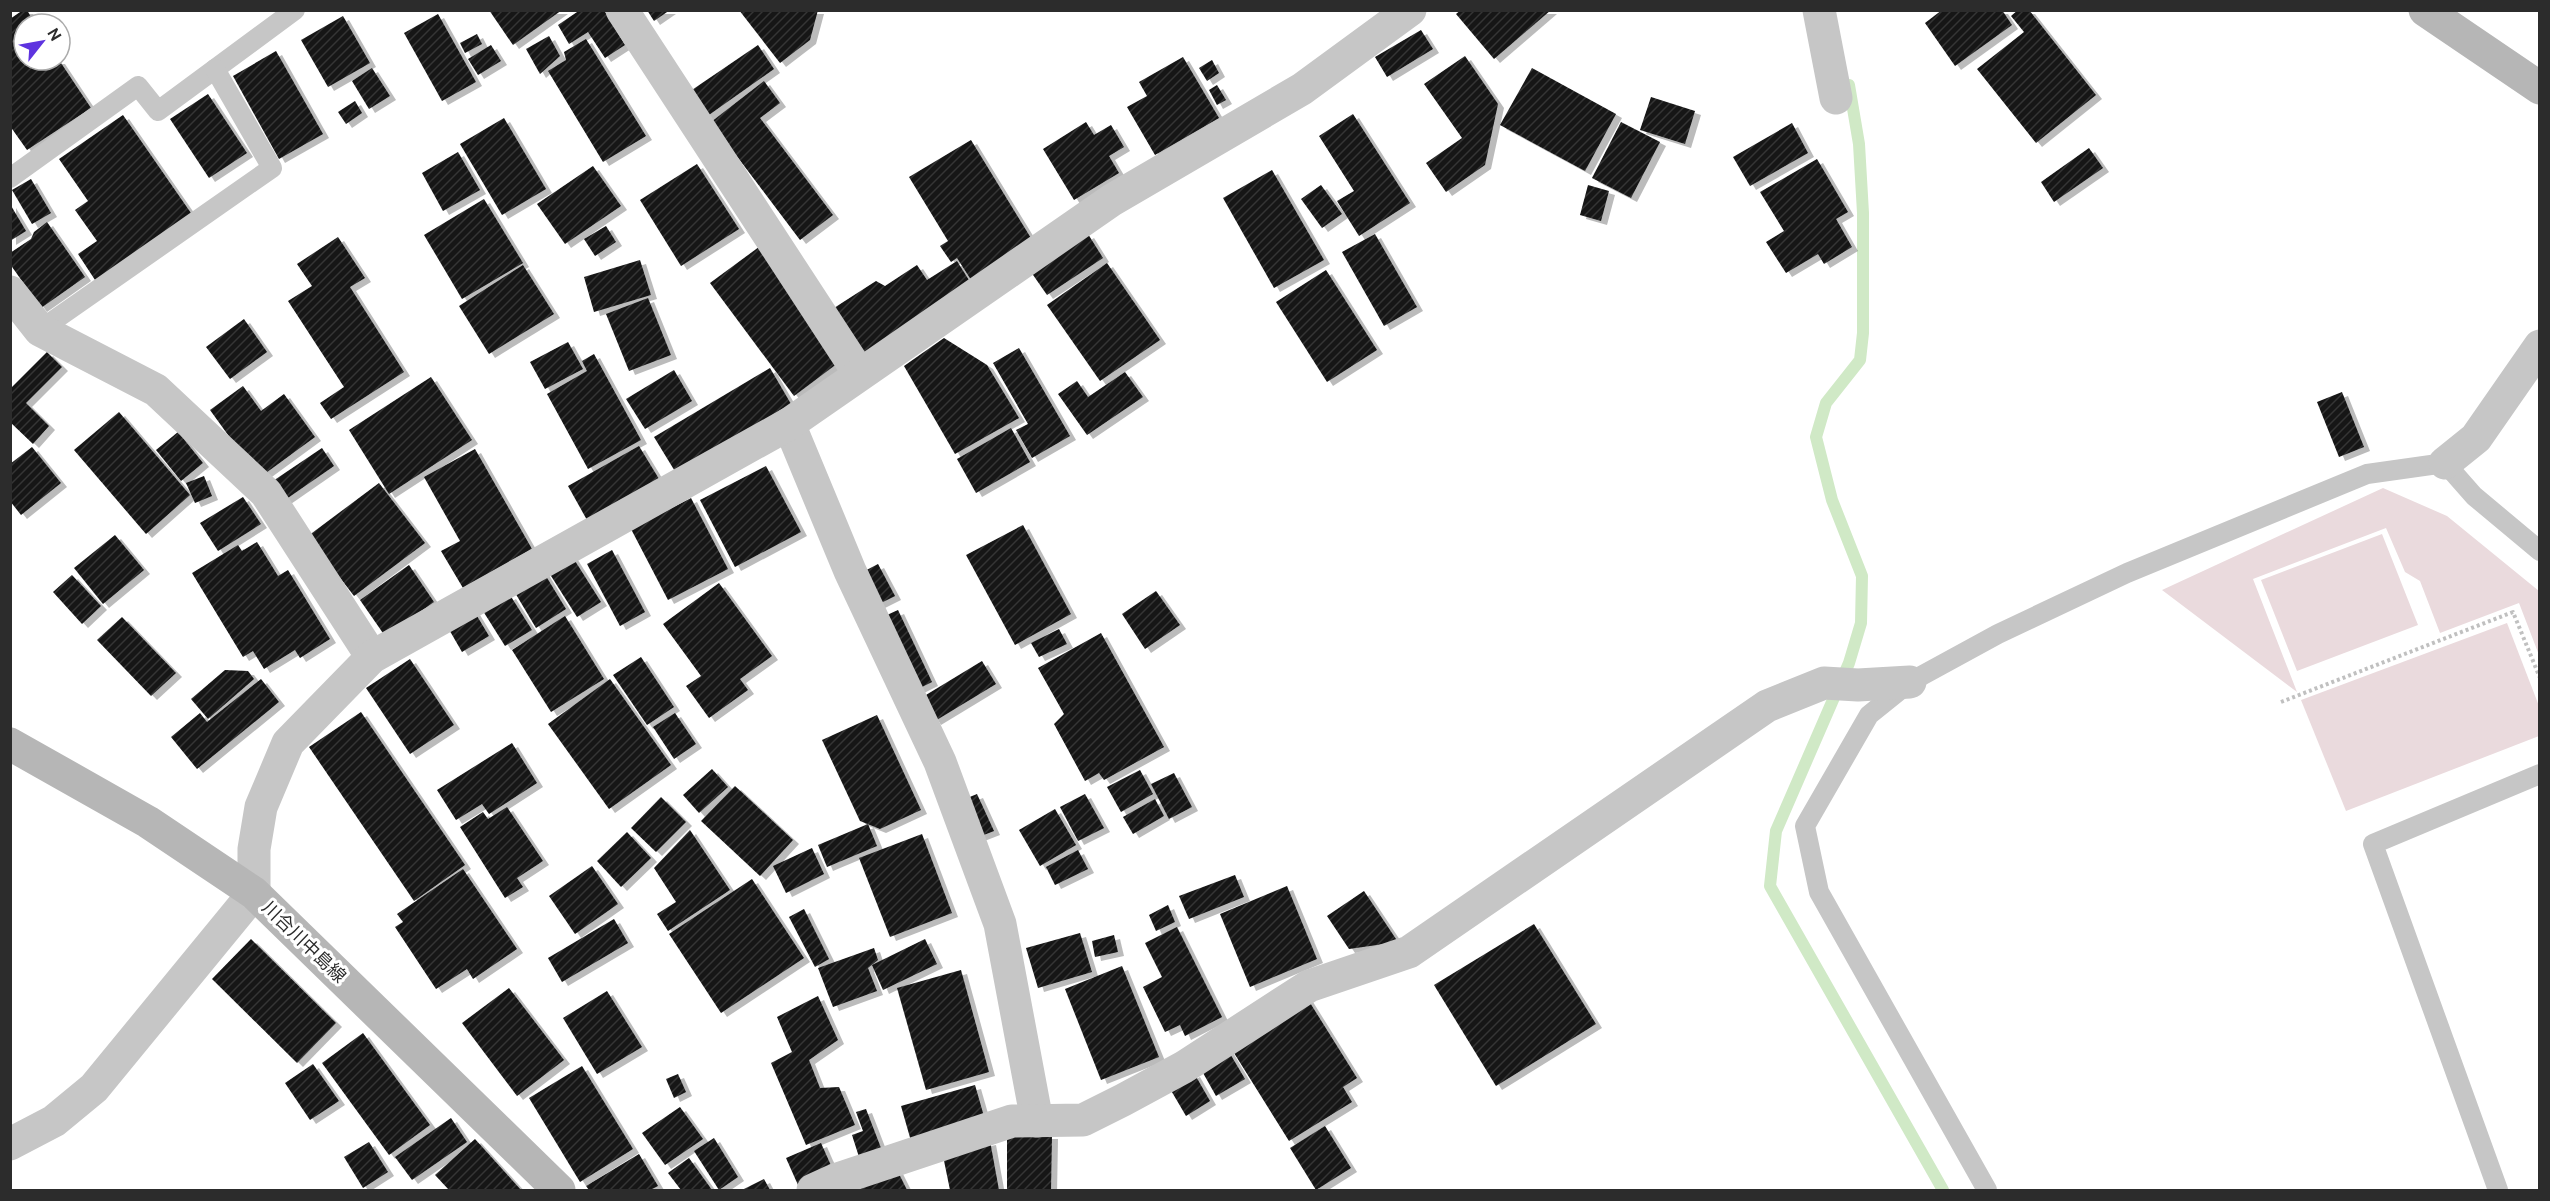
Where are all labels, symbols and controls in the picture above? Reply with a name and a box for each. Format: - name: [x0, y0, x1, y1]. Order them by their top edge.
- north arrow: [12, 12, 72, 72]
- text: N: [43, 25, 65, 44]
- street label: 川合川中島線: [258, 897, 350, 987]

